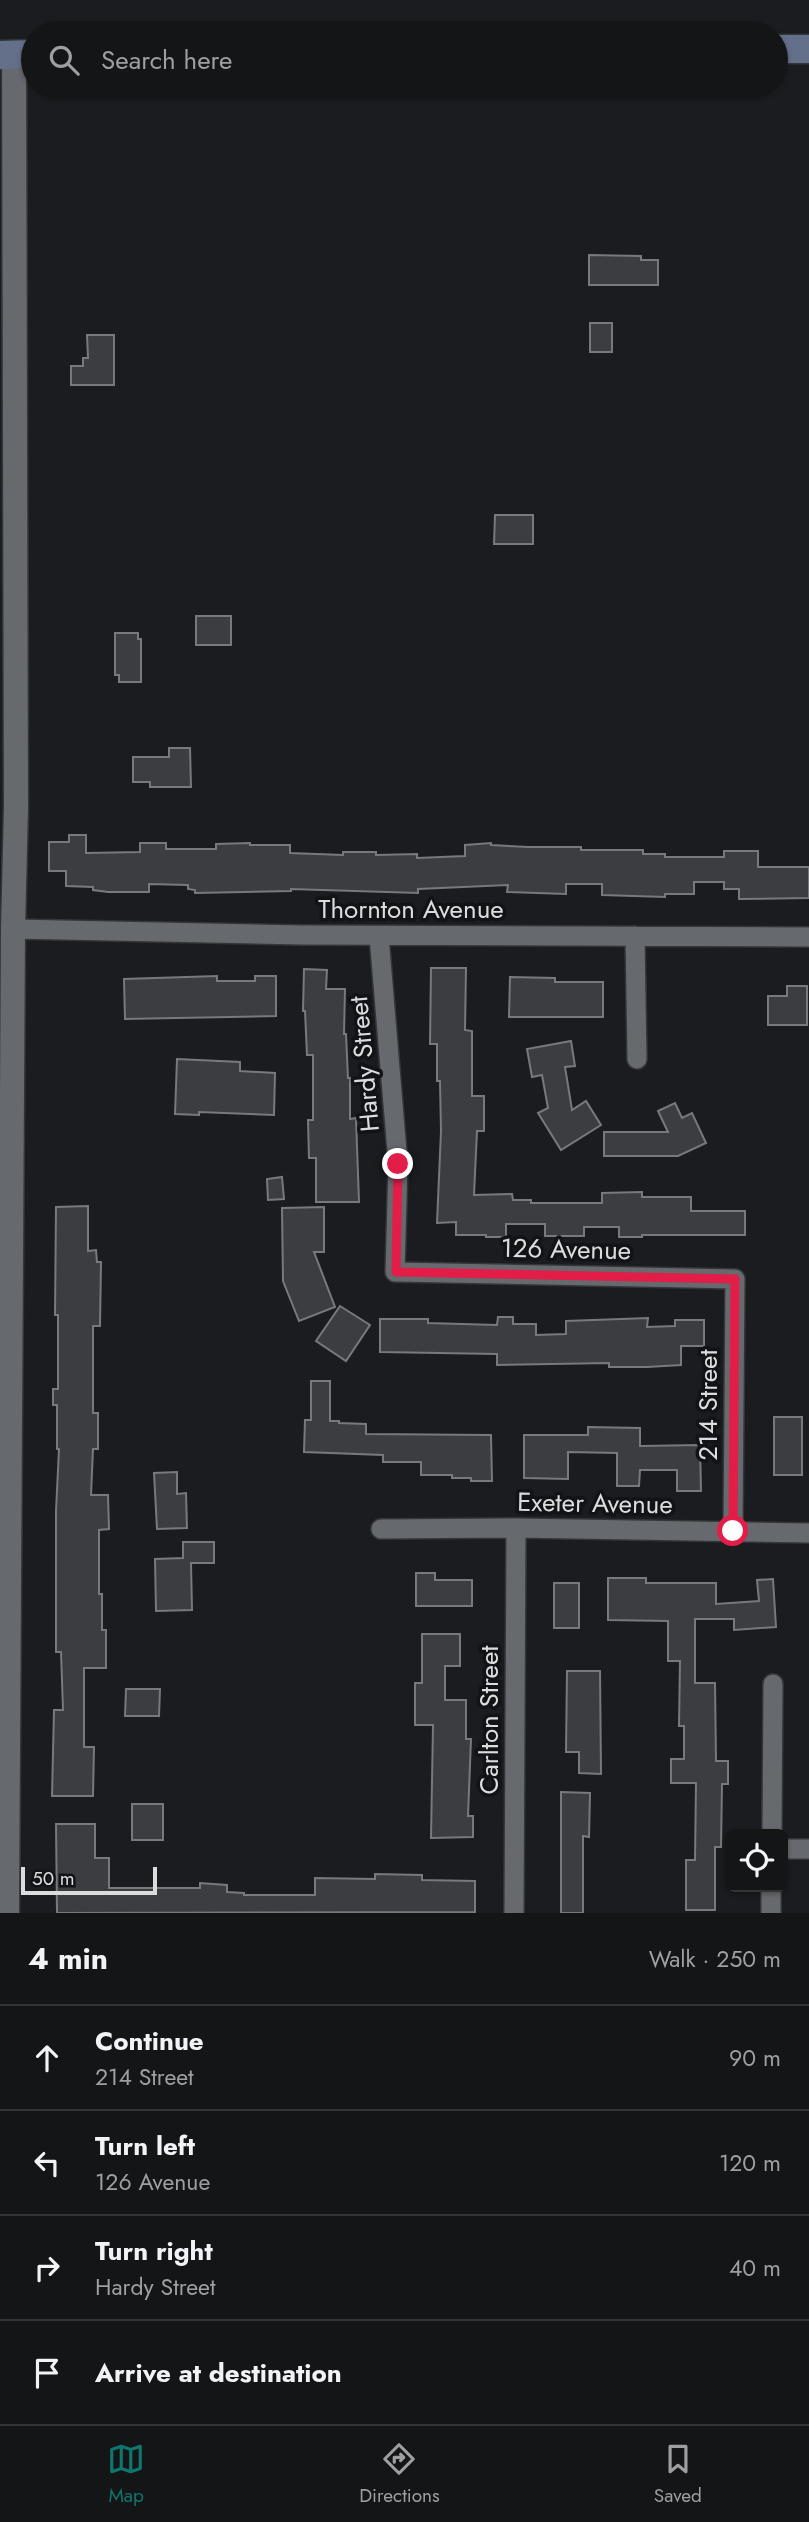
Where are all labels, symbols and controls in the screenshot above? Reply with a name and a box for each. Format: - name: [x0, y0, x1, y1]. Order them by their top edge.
- search box: [21, 21, 788, 98]
- icon: search: [45, 41, 83, 79]
- text: Search here: [101, 41, 233, 79]
- street label: Thornton Avenue: [318, 890, 504, 928]
- street label: Hardy Street: [339, 994, 389, 1133]
- route end: [382, 1148, 413, 1179]
- street label: 126 Avenue: [501, 1229, 631, 1269]
- street label: 214 Street: [689, 1349, 727, 1461]
- street label: Exeter Avenue: [517, 1483, 673, 1523]
- route start: [717, 1515, 748, 1546]
- street label: Carlton Street: [470, 1645, 508, 1795]
- map controls: [725, 1829, 788, 1892]
- button: locate: [725, 1829, 788, 1892]
- scale bar: [21, 1864, 158, 1896]
- text: 50 m: [32, 1865, 75, 1892]
- text: 4 min: [28, 1937, 108, 1980]
- text: Walk · 250 m: [649, 1942, 781, 1976]
- text: Continue: [95, 2022, 204, 2060]
- icon: ahead: [28, 2039, 66, 2077]
- text: 90 m: [729, 2041, 781, 2075]
- text: 214 Street: [95, 2060, 194, 2094]
- text: Turn left: [95, 2127, 195, 2165]
- icon: left: [28, 2144, 66, 2182]
- text: 120 m: [719, 2146, 781, 2180]
- text: 126 Avenue: [95, 2165, 210, 2199]
- text: Turn right: [95, 2232, 213, 2270]
- icon: right: [28, 2249, 66, 2287]
- text: 40 m: [729, 2251, 781, 2285]
- text: Hardy Street: [95, 2270, 215, 2304]
- icon: arrive: [28, 2354, 66, 2392]
- text: Arrive at destination: [95, 2354, 342, 2392]
- tab: Map: [107, 2440, 145, 2509]
- tab: Directions: [359, 2440, 440, 2509]
- tab: Saved: [654, 2440, 702, 2509]

